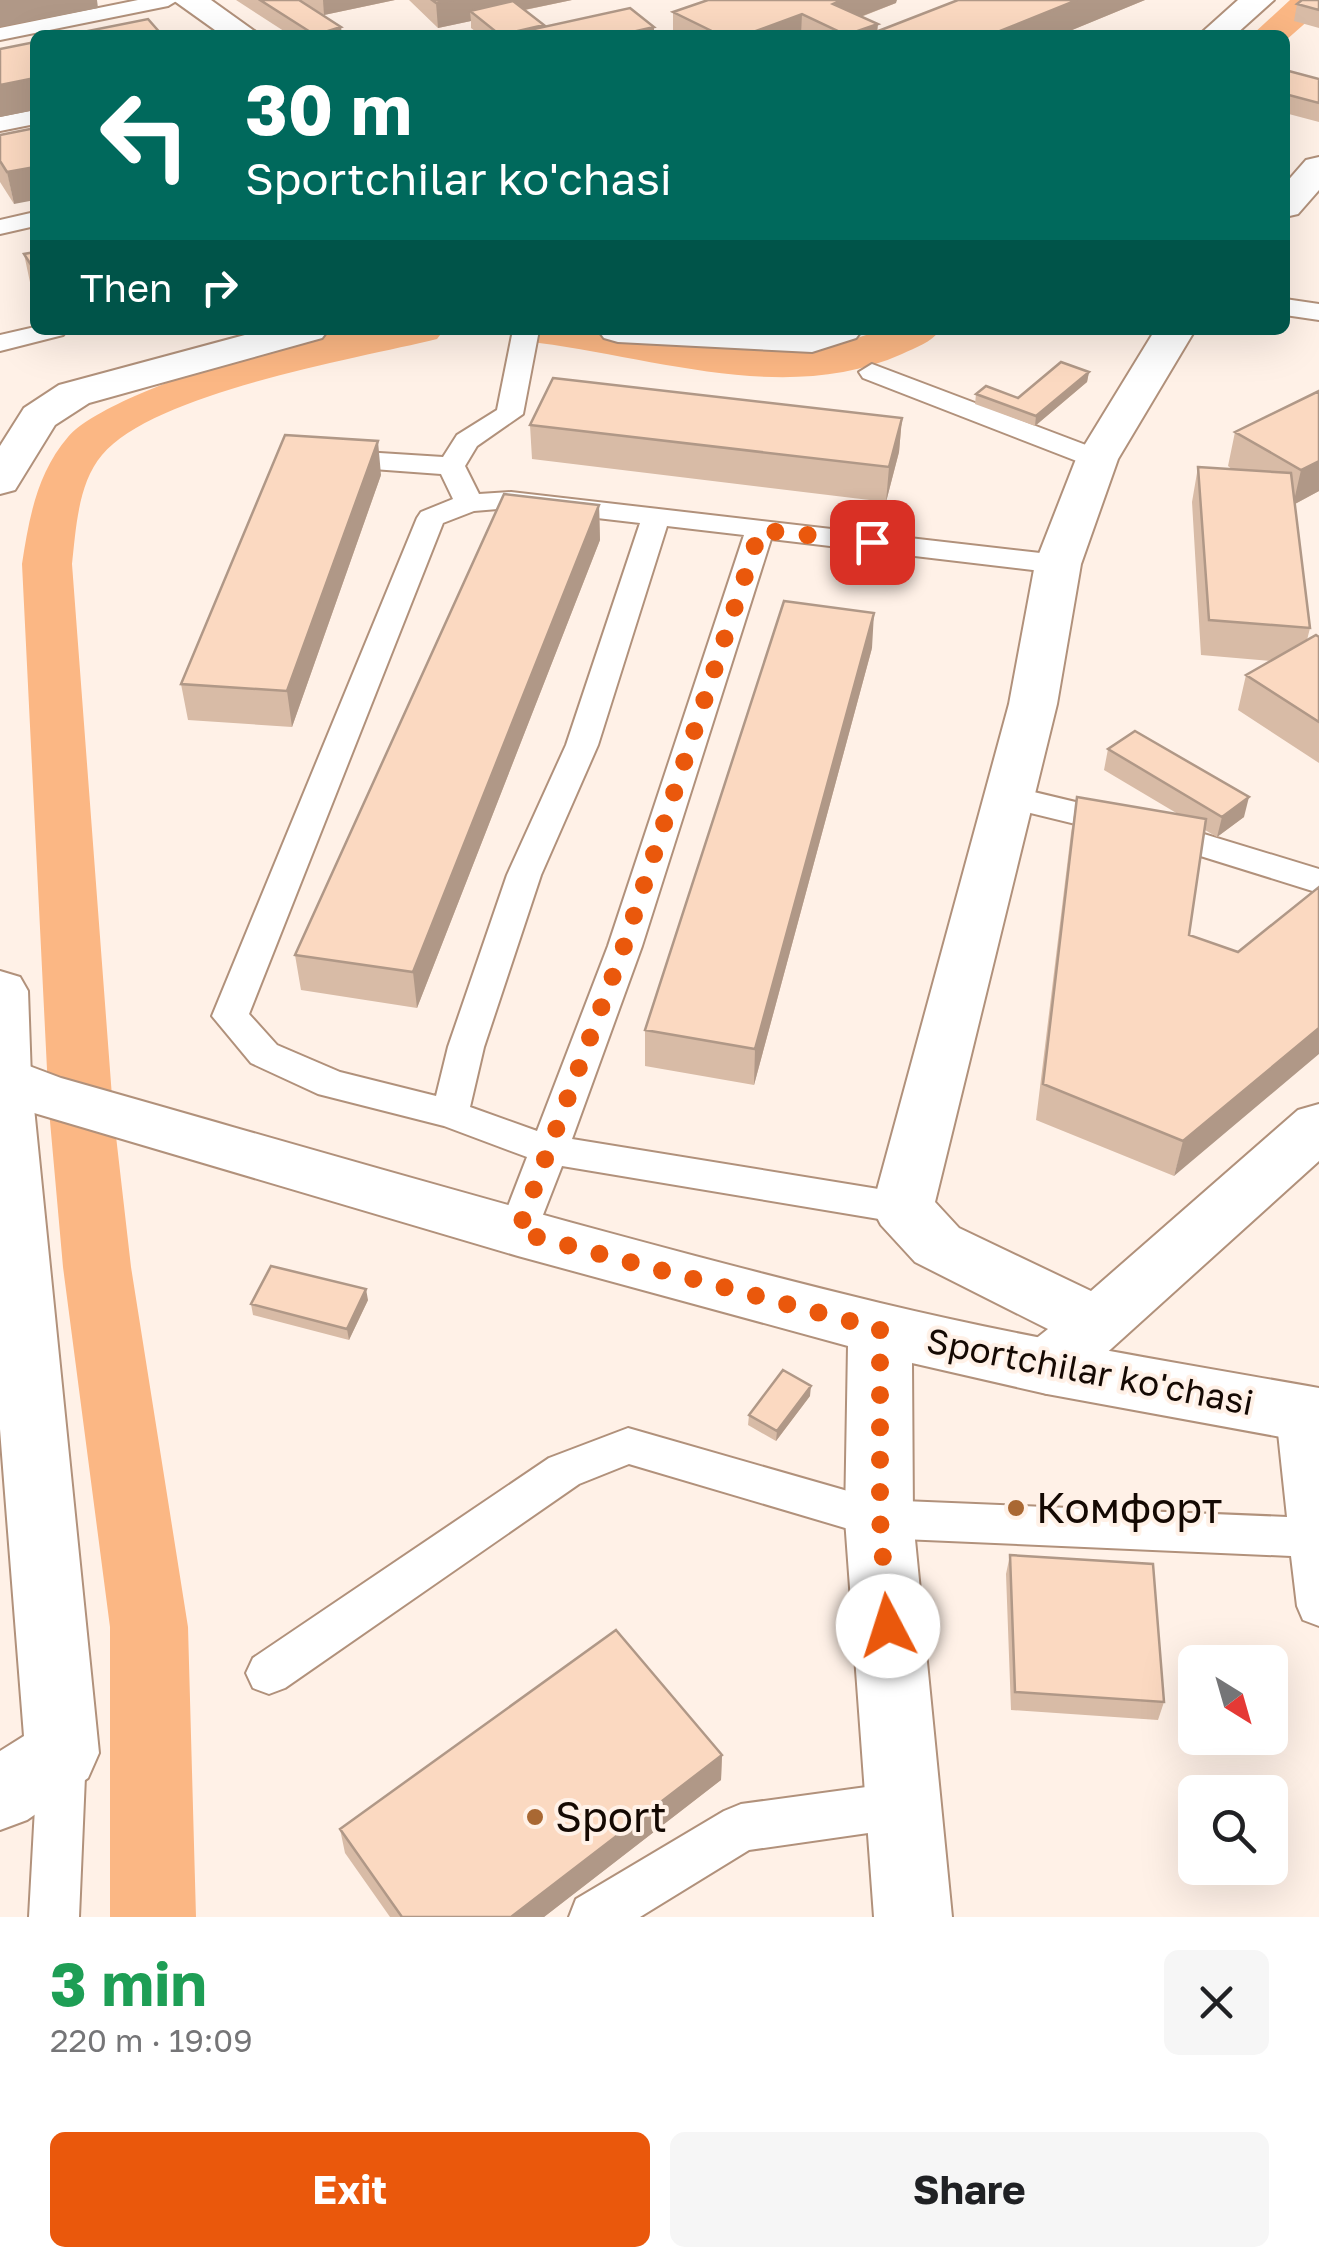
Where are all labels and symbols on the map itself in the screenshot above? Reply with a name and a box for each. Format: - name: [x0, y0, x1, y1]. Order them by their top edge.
- pin: [830, 500, 915, 585]
- street label: Sportchilar ko'chasi: [923, 1319, 1257, 1423]
- place label: Комфорт: [1036, 1482, 1222, 1532]
- marker: Комфорт: [1005, 1497, 1027, 1519]
- position arrow: [836, 1574, 940, 1678]
- north arrow: [1178, 1645, 1288, 1755]
- place label: Sport: [555, 1791, 667, 1841]
- marker: Sport: [524, 1806, 546, 1828]

